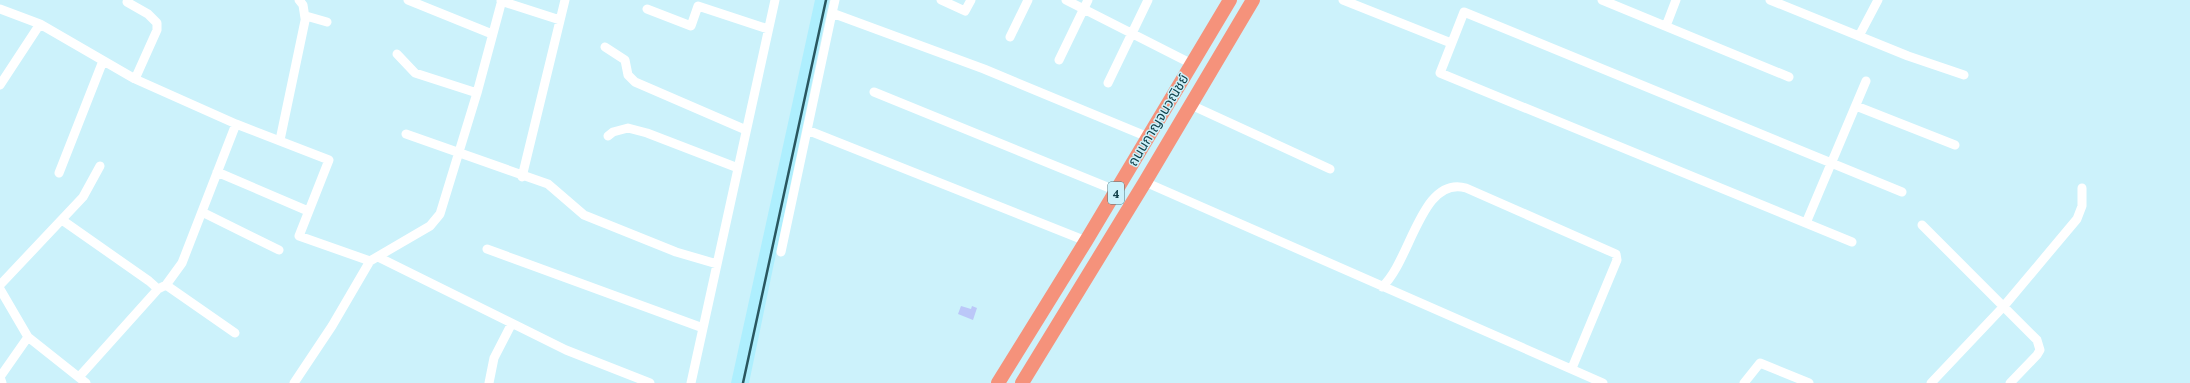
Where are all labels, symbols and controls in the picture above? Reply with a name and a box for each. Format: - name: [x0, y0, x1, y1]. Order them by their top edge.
- street label: ถนนกาญจนวณิชย์: [1124, 71, 1192, 169]
- road number: 4: [1108, 182, 1124, 204]

